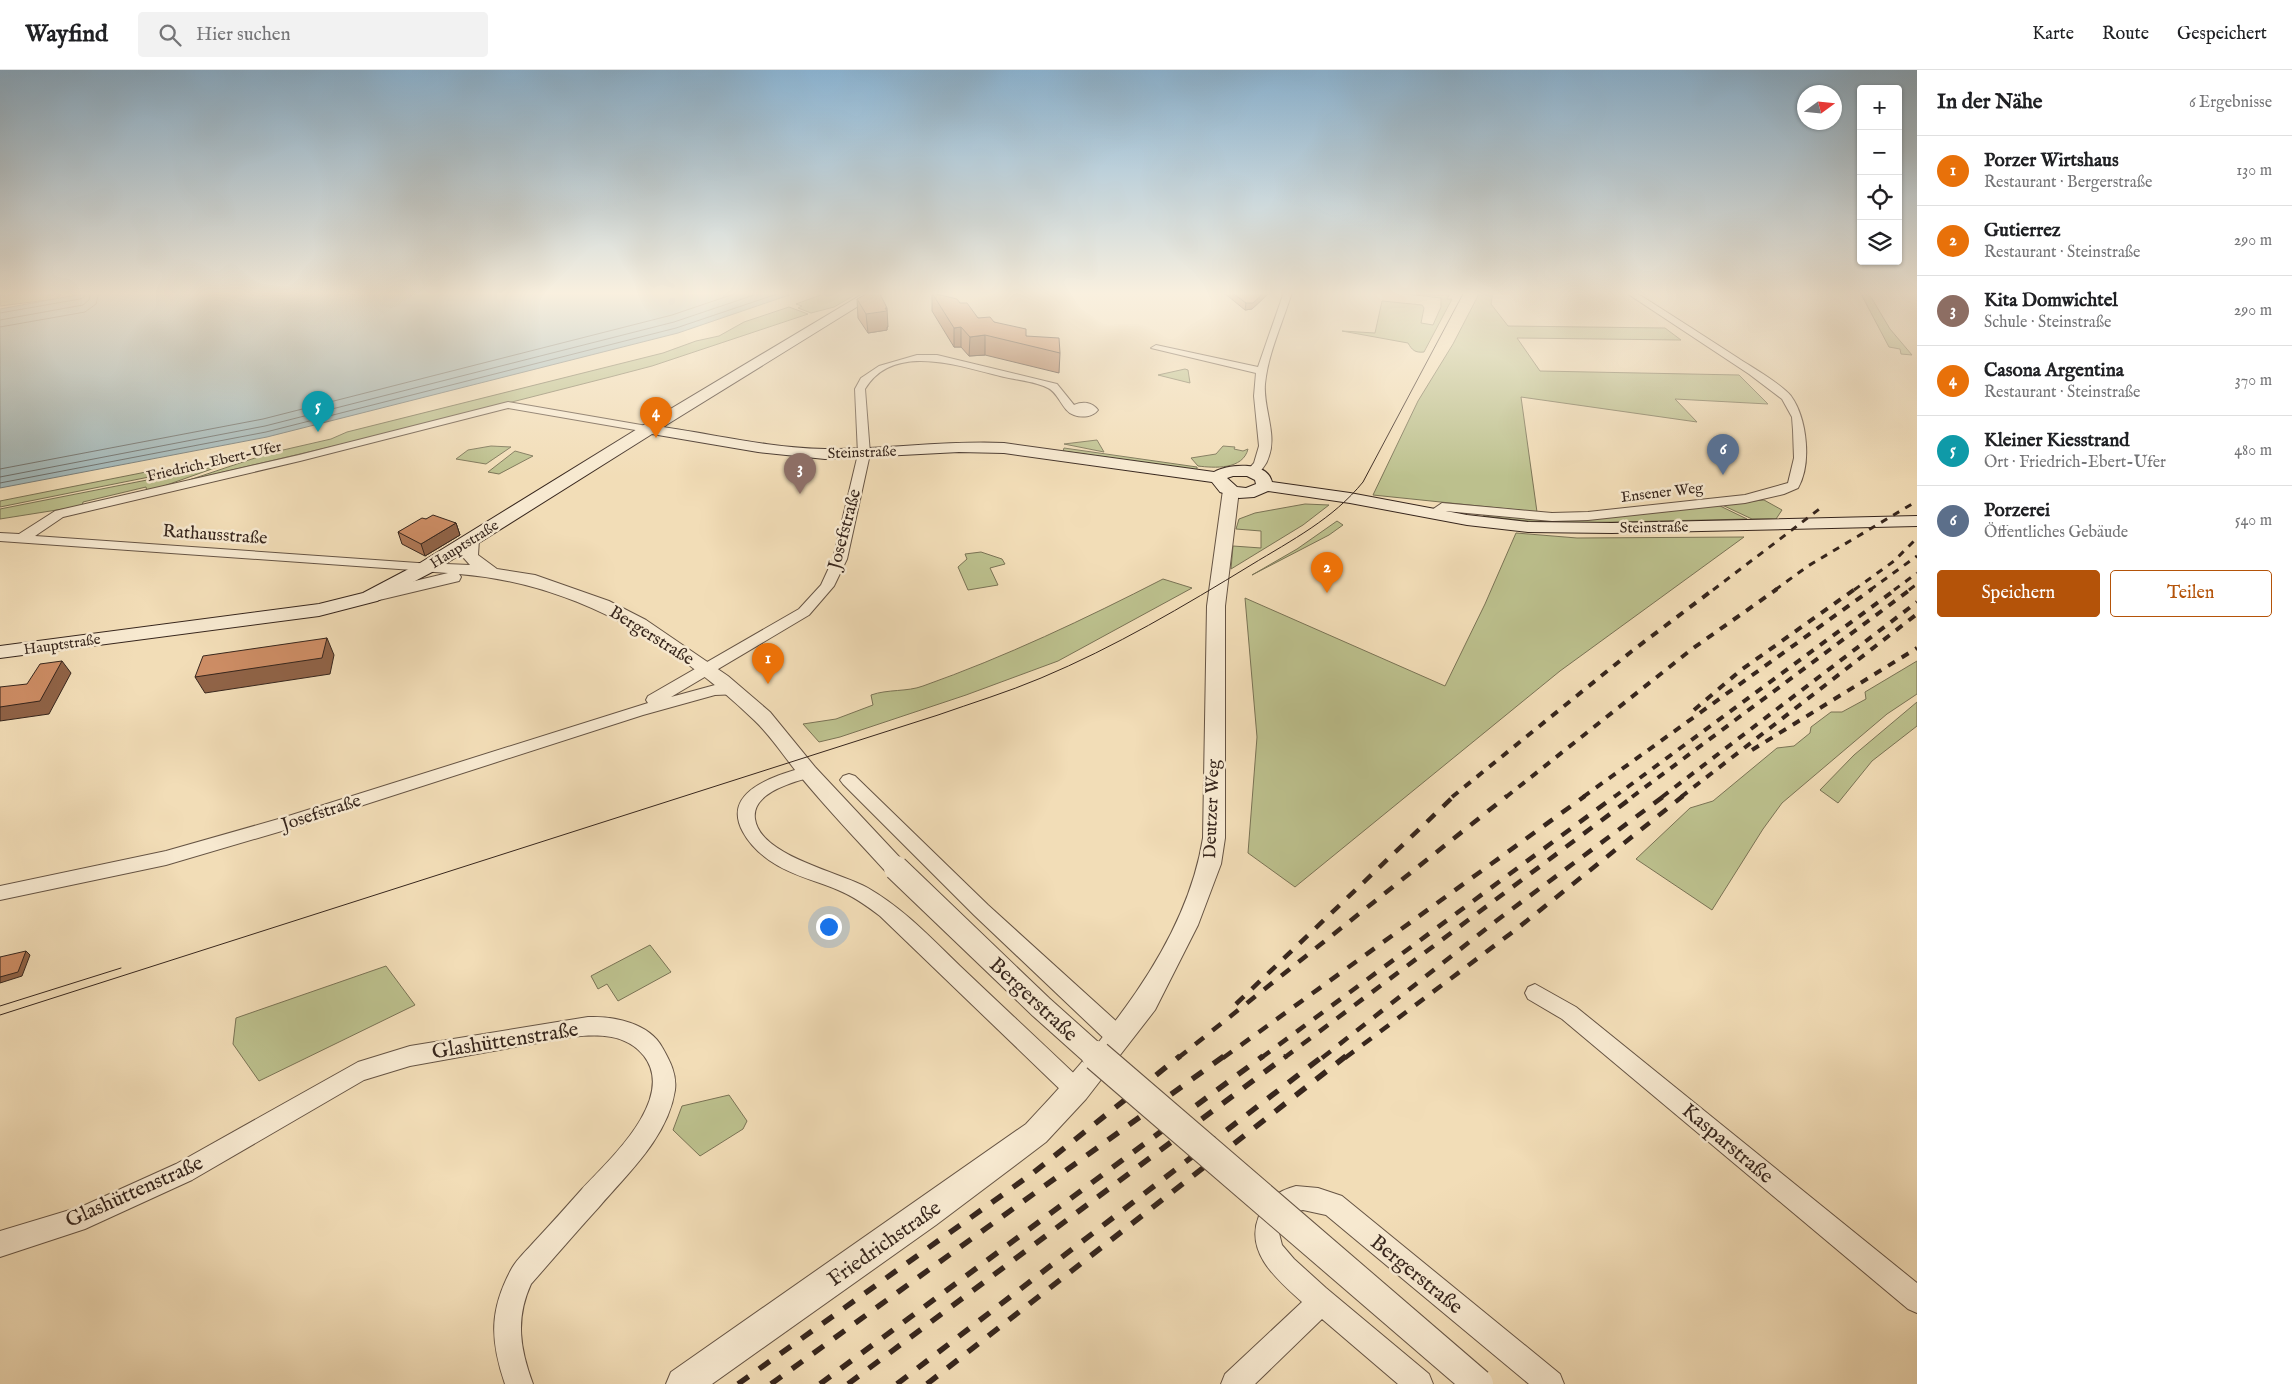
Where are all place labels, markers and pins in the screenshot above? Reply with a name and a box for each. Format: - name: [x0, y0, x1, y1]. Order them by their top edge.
- pin: 5: [302, 391, 334, 432]
- pin: 4: [640, 397, 672, 438]
- pin: 6: [1707, 434, 1739, 475]
- pin: 3: [784, 453, 816, 494]
- pin: 2: [1311, 552, 1343, 593]
- pin: 1: [752, 643, 784, 684]

